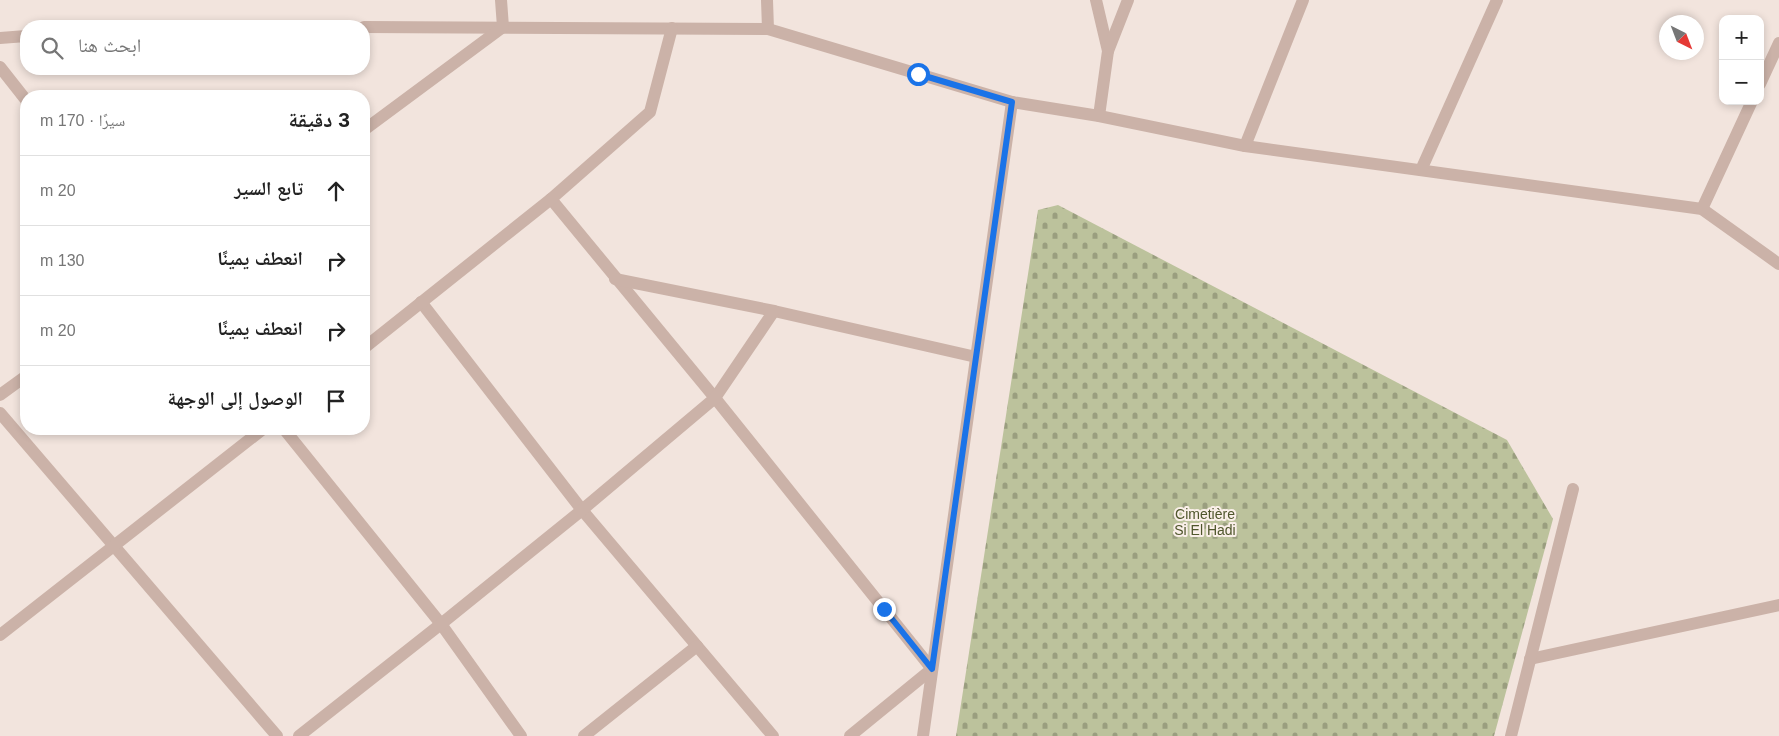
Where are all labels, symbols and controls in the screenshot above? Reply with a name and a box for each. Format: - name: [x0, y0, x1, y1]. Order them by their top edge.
- north arrow: [1659, 15, 1704, 60]
- map controls: [1719, 15, 1764, 105]
- button: +: [1719, 15, 1764, 60]
- search box: [20, 20, 370, 75]
- icon: search: [38, 34, 66, 62]
- text: ابحث هنا: [78, 35, 141, 56]
- button: −: [1719, 60, 1764, 105]
- route start: [907, 63, 930, 86]
- text: 3 دقيقة: [288, 108, 350, 131]
- text: سيرًا · 170 m: [40, 112, 125, 129]
- icon: ahead: [322, 177, 350, 205]
- text: تابع السير: [234, 178, 303, 199]
- text: 20 m: [40, 182, 76, 199]
- icon: right: [322, 247, 350, 275]
- text: انعطف يمينًا: [217, 248, 303, 269]
- text: 130 m: [40, 252, 84, 269]
- icon: right: [322, 317, 350, 345]
- text: انعطف يمينًا: [217, 318, 303, 339]
- text: 20 m: [40, 322, 76, 339]
- icon: arrive: [322, 387, 350, 415]
- text: الوصول إلى الوجهة: [167, 388, 303, 409]
- park label: Cimetière Si El Hadi: [1174, 506, 1236, 538]
- route end: [873, 598, 896, 621]

